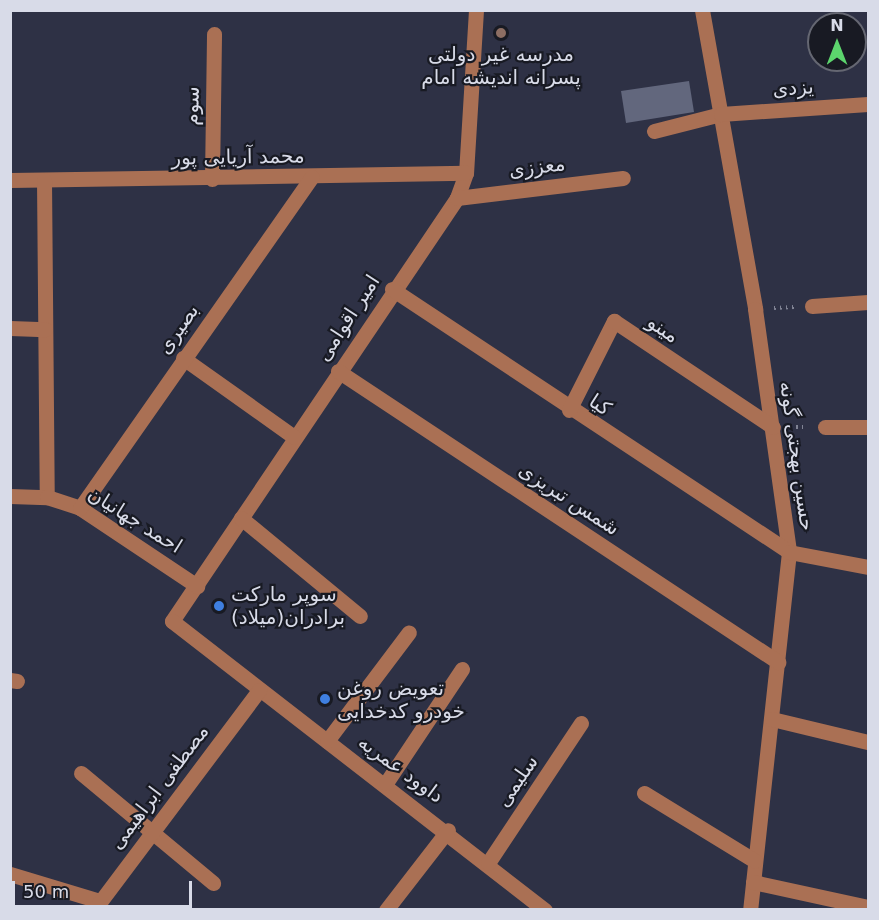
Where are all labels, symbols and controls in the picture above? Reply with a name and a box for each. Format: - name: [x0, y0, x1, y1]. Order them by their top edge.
- north arrow: [807, 12, 867, 72]
- text: N: [830, 16, 844, 35]
- marker: مدرسه غیر دولتی پسرانه اندیشه امام: [494, 26, 508, 40]
- place label: مدرسه غیر دولتی پسرانه اندیشه امام: [421, 42, 581, 89]
- street label: یزدی: [772, 75, 814, 101]
- street label: سوم: [180, 86, 204, 126]
- street label: محمد آریایی پور: [171, 144, 305, 170]
- street label: معززی: [507, 152, 567, 182]
- street label: امیر اقوامی: [311, 270, 385, 366]
- street label: بصیری: [152, 299, 204, 359]
- street label: مینو: [643, 310, 683, 348]
- street label: حسین بهجتی گونه: [775, 380, 819, 532]
- street label: کیا: [584, 389, 616, 421]
- street label: شمس تبریزی: [514, 458, 624, 540]
- street label: احمد جهانیان: [84, 482, 186, 558]
- place label: سوپر مارکت برادران(میلاد): [231, 582, 345, 629]
- marker: سوپر مارکت برادران(میلاد): [212, 599, 226, 613]
- place label: تعویض روغن خودرو کدخدایی: [337, 676, 465, 723]
- marker: تعویض روغن خودرو کدخدایی: [318, 692, 332, 706]
- street label: مصطفی ابراهیمی: [104, 720, 214, 854]
- street label: داوود عمریه: [354, 730, 448, 808]
- street label: سلیمی: [491, 750, 543, 812]
- scale bar: [15, 869, 195, 907]
- text: 50 m: [23, 881, 69, 902]

